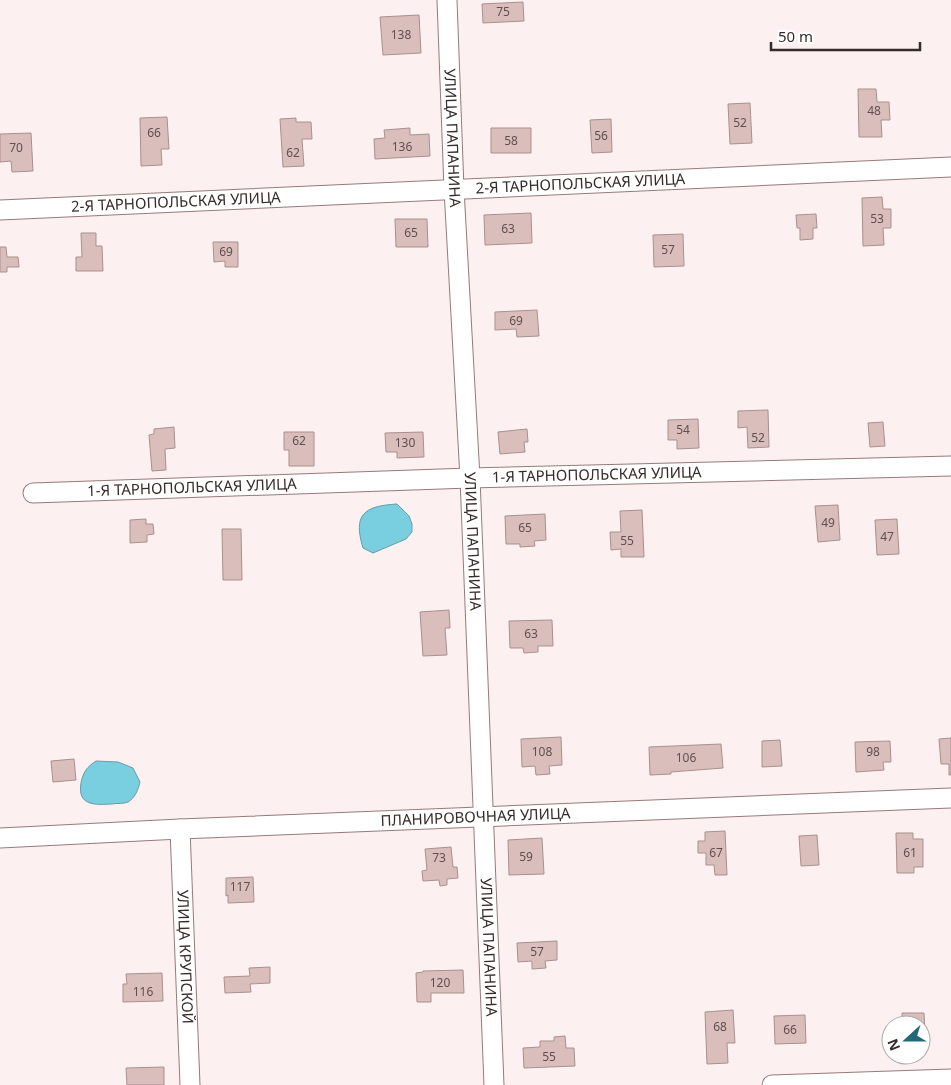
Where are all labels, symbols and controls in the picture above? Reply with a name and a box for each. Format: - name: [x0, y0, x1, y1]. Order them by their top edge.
- house number: 75: [496, 3, 510, 20]
- scale bar: [771, 20, 920, 52]
- house number: 138: [391, 26, 411, 43]
- text: 50 m: [778, 26, 813, 46]
- street label: УЛИЦА ПАПАНИНА: [441, 68, 466, 208]
- house number: 48: [867, 102, 881, 119]
- house number: 52: [733, 114, 747, 131]
- house number: 66: [147, 124, 161, 141]
- house number: 56: [594, 127, 608, 144]
- house number: 58: [504, 132, 518, 149]
- house number: 136: [392, 138, 412, 155]
- house number: 70: [9, 139, 23, 156]
- house number: 62: [286, 144, 300, 161]
- street label: 2-Я ТАРНОПОЛЬСКАЯ УЛИЦА: [475, 168, 686, 197]
- street label: 2-Я ТАРНОПОЛЬСКАЯ УЛИЦА: [71, 186, 281, 216]
- house number: 53: [870, 210, 884, 227]
- house number: 63: [501, 220, 515, 237]
- house number: 65: [404, 224, 418, 241]
- house number: 57: [661, 241, 675, 258]
- house number: 69: [219, 243, 233, 260]
- house number: 69: [509, 312, 523, 329]
- house number: 54: [676, 421, 690, 438]
- house number: 52: [751, 429, 765, 446]
- house number: 62: [292, 432, 306, 449]
- house number: 130: [395, 434, 415, 451]
- street label: 1-Я ТАРНОПОЛЬСКАЯ УЛИЦА: [492, 461, 702, 486]
- street label: УЛИЦА ПАПАНИНА: [461, 471, 486, 611]
- street label: 1-Я ТАРНОПОЛЬСКАЯ УЛИЦА: [87, 473, 297, 500]
- house number: 49: [821, 514, 835, 531]
- house number: 65: [518, 519, 532, 536]
- house number: 47: [880, 528, 894, 545]
- house number: 55: [620, 532, 634, 549]
- house number: 63: [524, 625, 538, 642]
- house number: 108: [532, 743, 552, 760]
- house number: 98: [866, 743, 880, 760]
- house number: 106: [676, 749, 696, 766]
- street label: ПЛАНИРОВОЧНАЯ УЛИЦА: [380, 802, 571, 830]
- house number: 67: [709, 844, 723, 861]
- house number: 61: [903, 844, 917, 861]
- house number: 59: [519, 848, 533, 865]
- house number: 73: [432, 849, 446, 866]
- street label: УЛИЦА ПАПАНИНА: [477, 877, 502, 1017]
- house number: 117: [230, 878, 250, 895]
- street label: УЛИЦА КРУПСКОЙ: [173, 889, 199, 1024]
- house number: 57: [530, 943, 544, 960]
- house number: 120: [430, 974, 450, 991]
- house number: 116: [133, 983, 153, 1000]
- north arrow: [881, 1015, 931, 1065]
- house number: 68: [713, 1018, 727, 1035]
- house number: 66: [783, 1021, 797, 1038]
- text: N: [882, 1036, 904, 1054]
- house number: 55: [542, 1048, 556, 1065]

